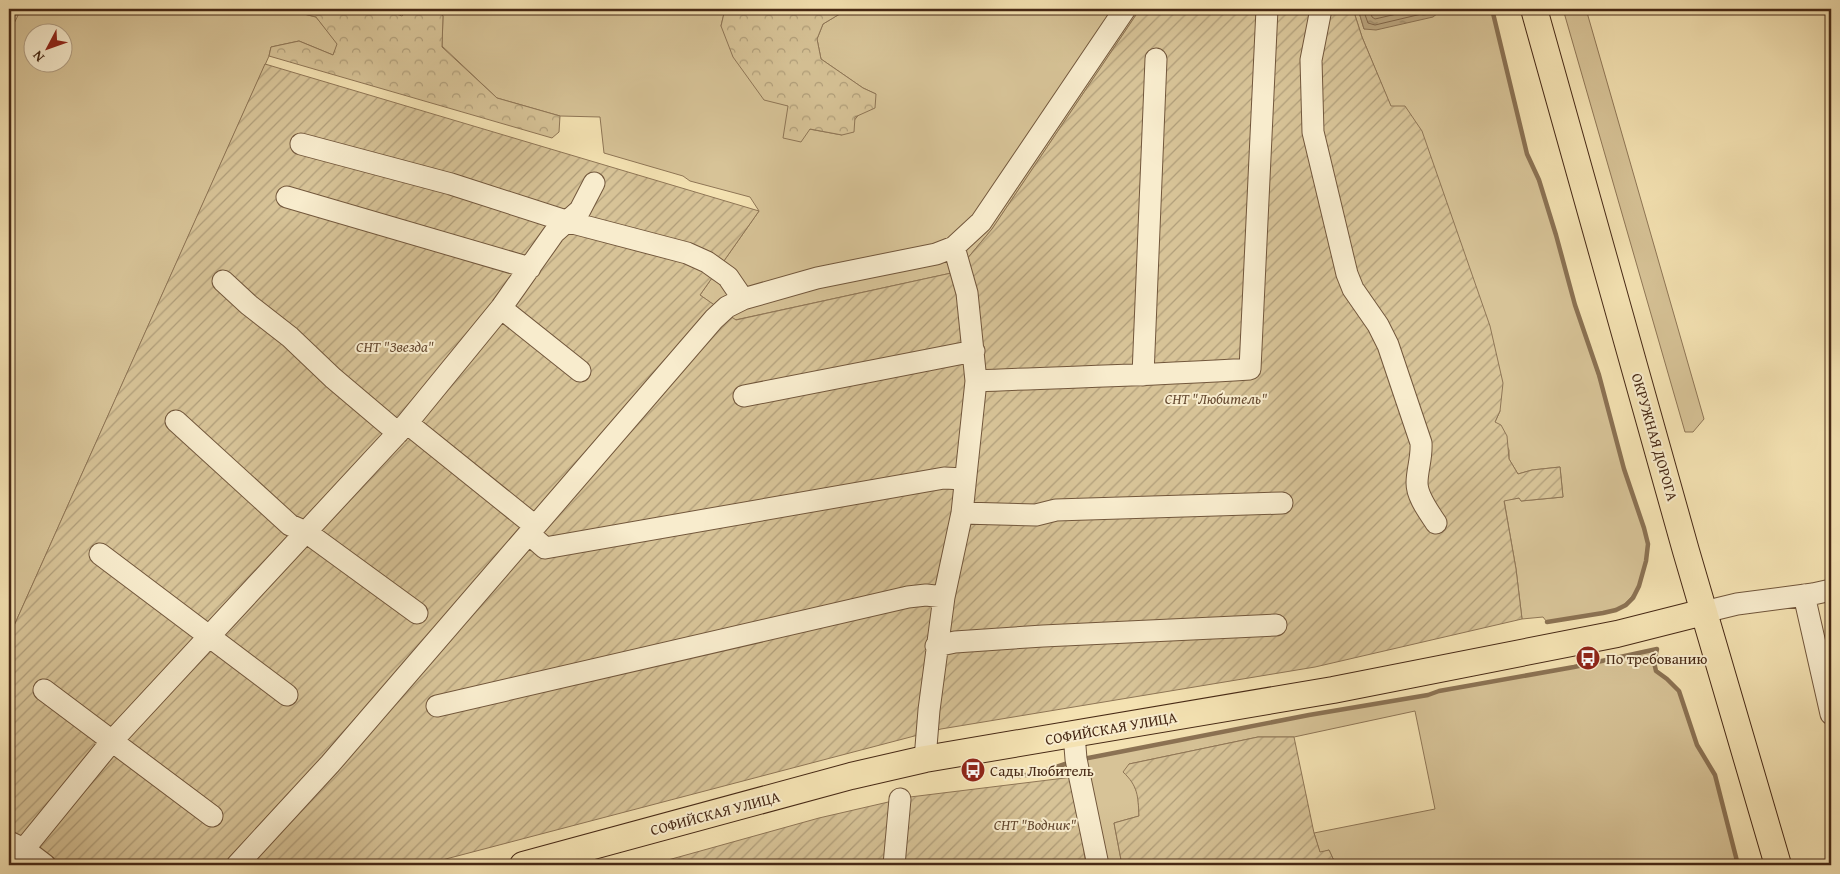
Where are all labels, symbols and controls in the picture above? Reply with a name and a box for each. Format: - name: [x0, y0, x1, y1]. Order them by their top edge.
- north arrow: [22, 22, 72, 72]
- text: N: [27, 46, 49, 67]
- park label: СНТ "Звезда": [356, 336, 434, 357]
- street label: ОКРУЖНАЯ ДОРОГА: [1627, 371, 1683, 503]
- park label: СНТ "Любитель": [1165, 388, 1267, 409]
- bus stop icon: По требованию: [1575, 645, 1601, 671]
- place label: По требованию: [1606, 648, 1707, 669]
- street label: СОФИЙСКАЯ УЛИЦА: [1044, 706, 1178, 750]
- bus stop icon: Сады Любитель: [960, 757, 986, 783]
- place label: Сады Любитель: [990, 760, 1094, 781]
- street label: СОФИЙСКАЯ УЛИЦА: [648, 786, 782, 840]
- park label: СНТ "Водник": [994, 814, 1076, 835]

